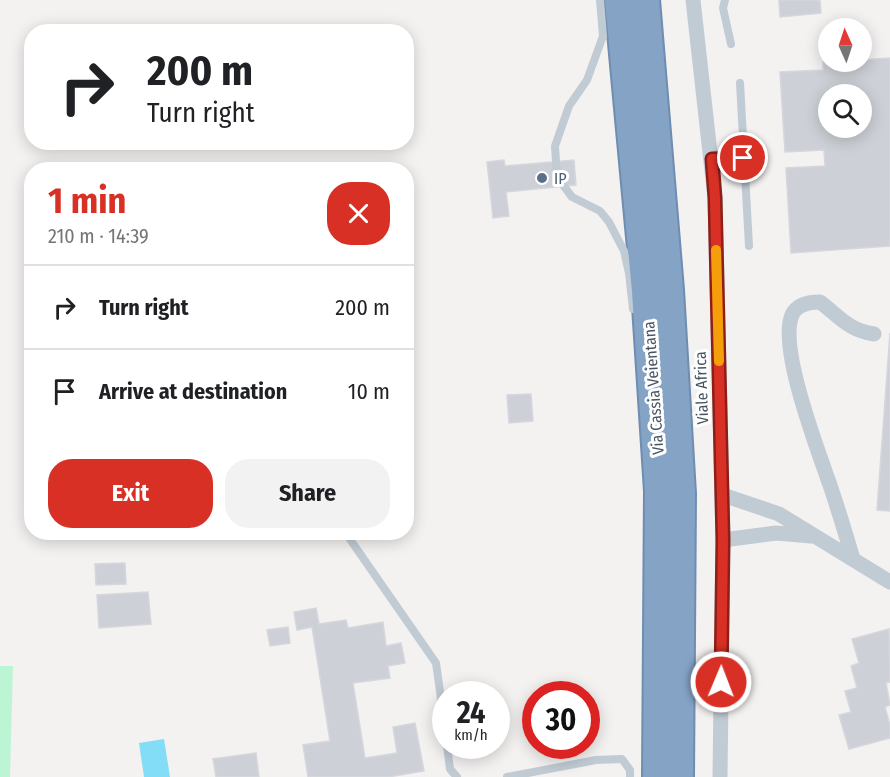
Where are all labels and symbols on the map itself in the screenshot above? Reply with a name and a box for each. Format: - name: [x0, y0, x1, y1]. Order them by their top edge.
- north arrow: [818, 18, 872, 72]
- pin: [717, 132, 768, 183]
- place label: IP: [554, 169, 567, 188]
- marker: IP: [535, 171, 549, 185]
- street label: Via Cassia Veientana: [639, 320, 668, 455]
- street label: Viale Africa: [691, 351, 712, 425]
- position arrow: [689, 650, 753, 714]
- speed limit sign: 30: [522, 681, 600, 759]

